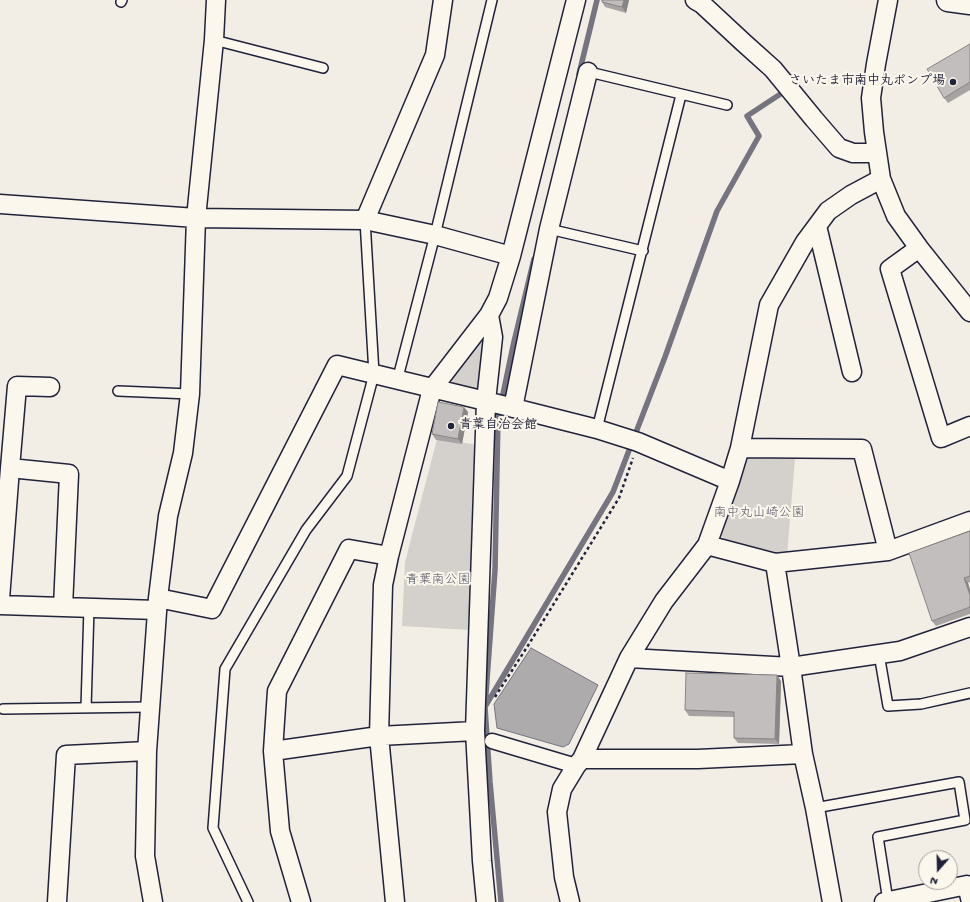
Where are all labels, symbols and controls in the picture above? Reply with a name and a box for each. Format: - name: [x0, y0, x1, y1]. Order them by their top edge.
- place label: さいたま市南中丸ポンプ場: [789, 74, 945, 90]
- marker: さいたま市南中丸ポンプ場: [948, 77, 958, 87]
- place label: 青葉自治会館: [459, 418, 537, 434]
- marker: 青葉自治会館: [446, 421, 456, 431]
- park label: 南中丸山崎公園: [714, 506, 804, 522]
- park label: 青葉南公園: [406, 573, 470, 589]
- north arrow: [918, 850, 958, 890]
- text: N: [929, 873, 940, 887]

